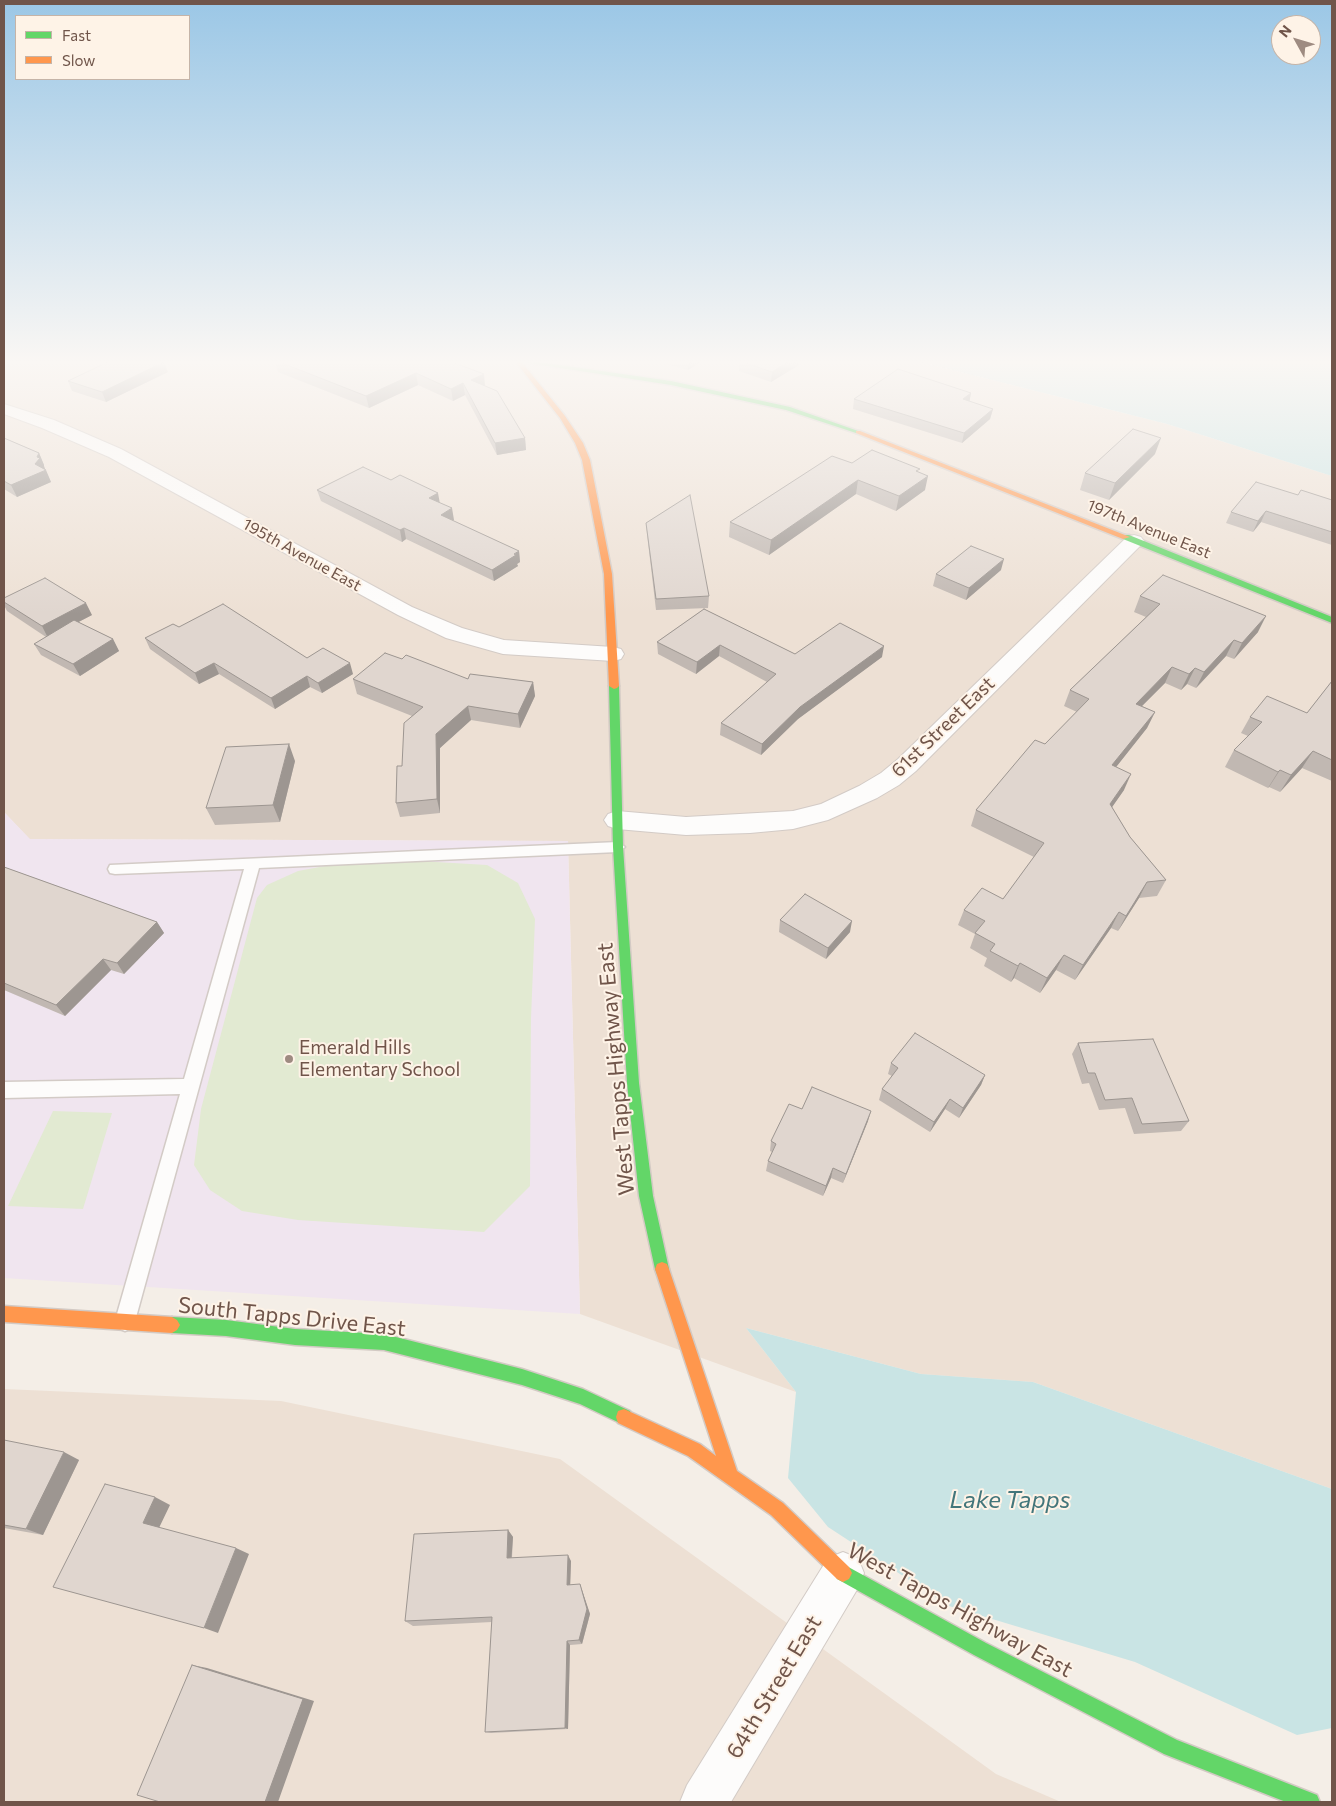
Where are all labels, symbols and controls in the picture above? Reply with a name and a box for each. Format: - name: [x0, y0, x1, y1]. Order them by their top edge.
- legend: [15, 15, 190, 80]
- north arrow: [1271, 15, 1321, 65]
- text: N: [1275, 21, 1295, 40]
- text: Fast: [62, 26, 91, 44]
- text: Slow: [62, 51, 95, 69]
- street label: 197th Avenue East: [1084, 495, 1214, 563]
- street label: 195th Avenue East: [239, 514, 365, 596]
- street label: 61st Street East: [887, 672, 999, 782]
- street label: West Tapps Highway East: [592, 942, 640, 1196]
- place label: Emerald Hills Elementary School: [299, 1037, 460, 1081]
- marker: Emerald Hills Elementary School: [283, 1053, 295, 1065]
- street label: South Tapps Drive East: [177, 1292, 407, 1342]
- water label: Lake Tapps: [950, 1486, 1070, 1514]
- street label: West Tapps Highway East: [843, 1537, 1077, 1683]
- street label: 64th Street East: [721, 1611, 827, 1763]

